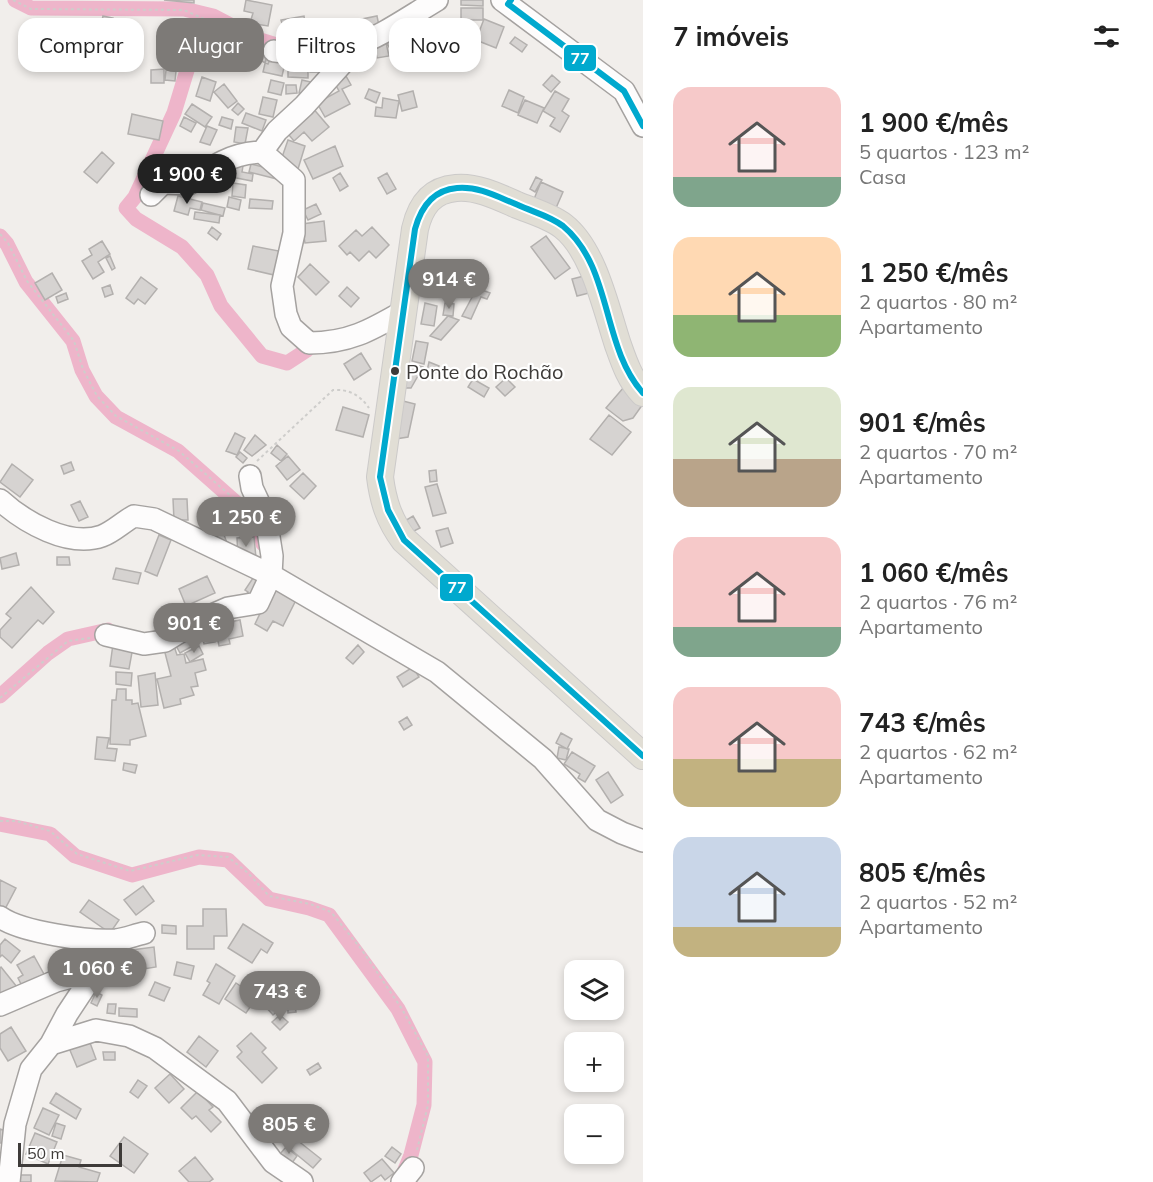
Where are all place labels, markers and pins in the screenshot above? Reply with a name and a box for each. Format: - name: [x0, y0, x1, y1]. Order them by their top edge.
- pin: 1 900 €: [132, 154, 242, 205]
- pin: 914 €: [407, 259, 491, 310]
- place label: Ponte do Rochão: [406, 359, 563, 384]
- marker: Ponte do Rochão: [389, 365, 401, 377]
- pin: 1 250 €: [191, 497, 301, 548]
- pin: 901 €: [152, 603, 236, 654]
- pin: 1 060 €: [42, 948, 152, 999]
- pin: 743 €: [238, 971, 322, 1022]
- pin: 805 €: [247, 1104, 331, 1155]

